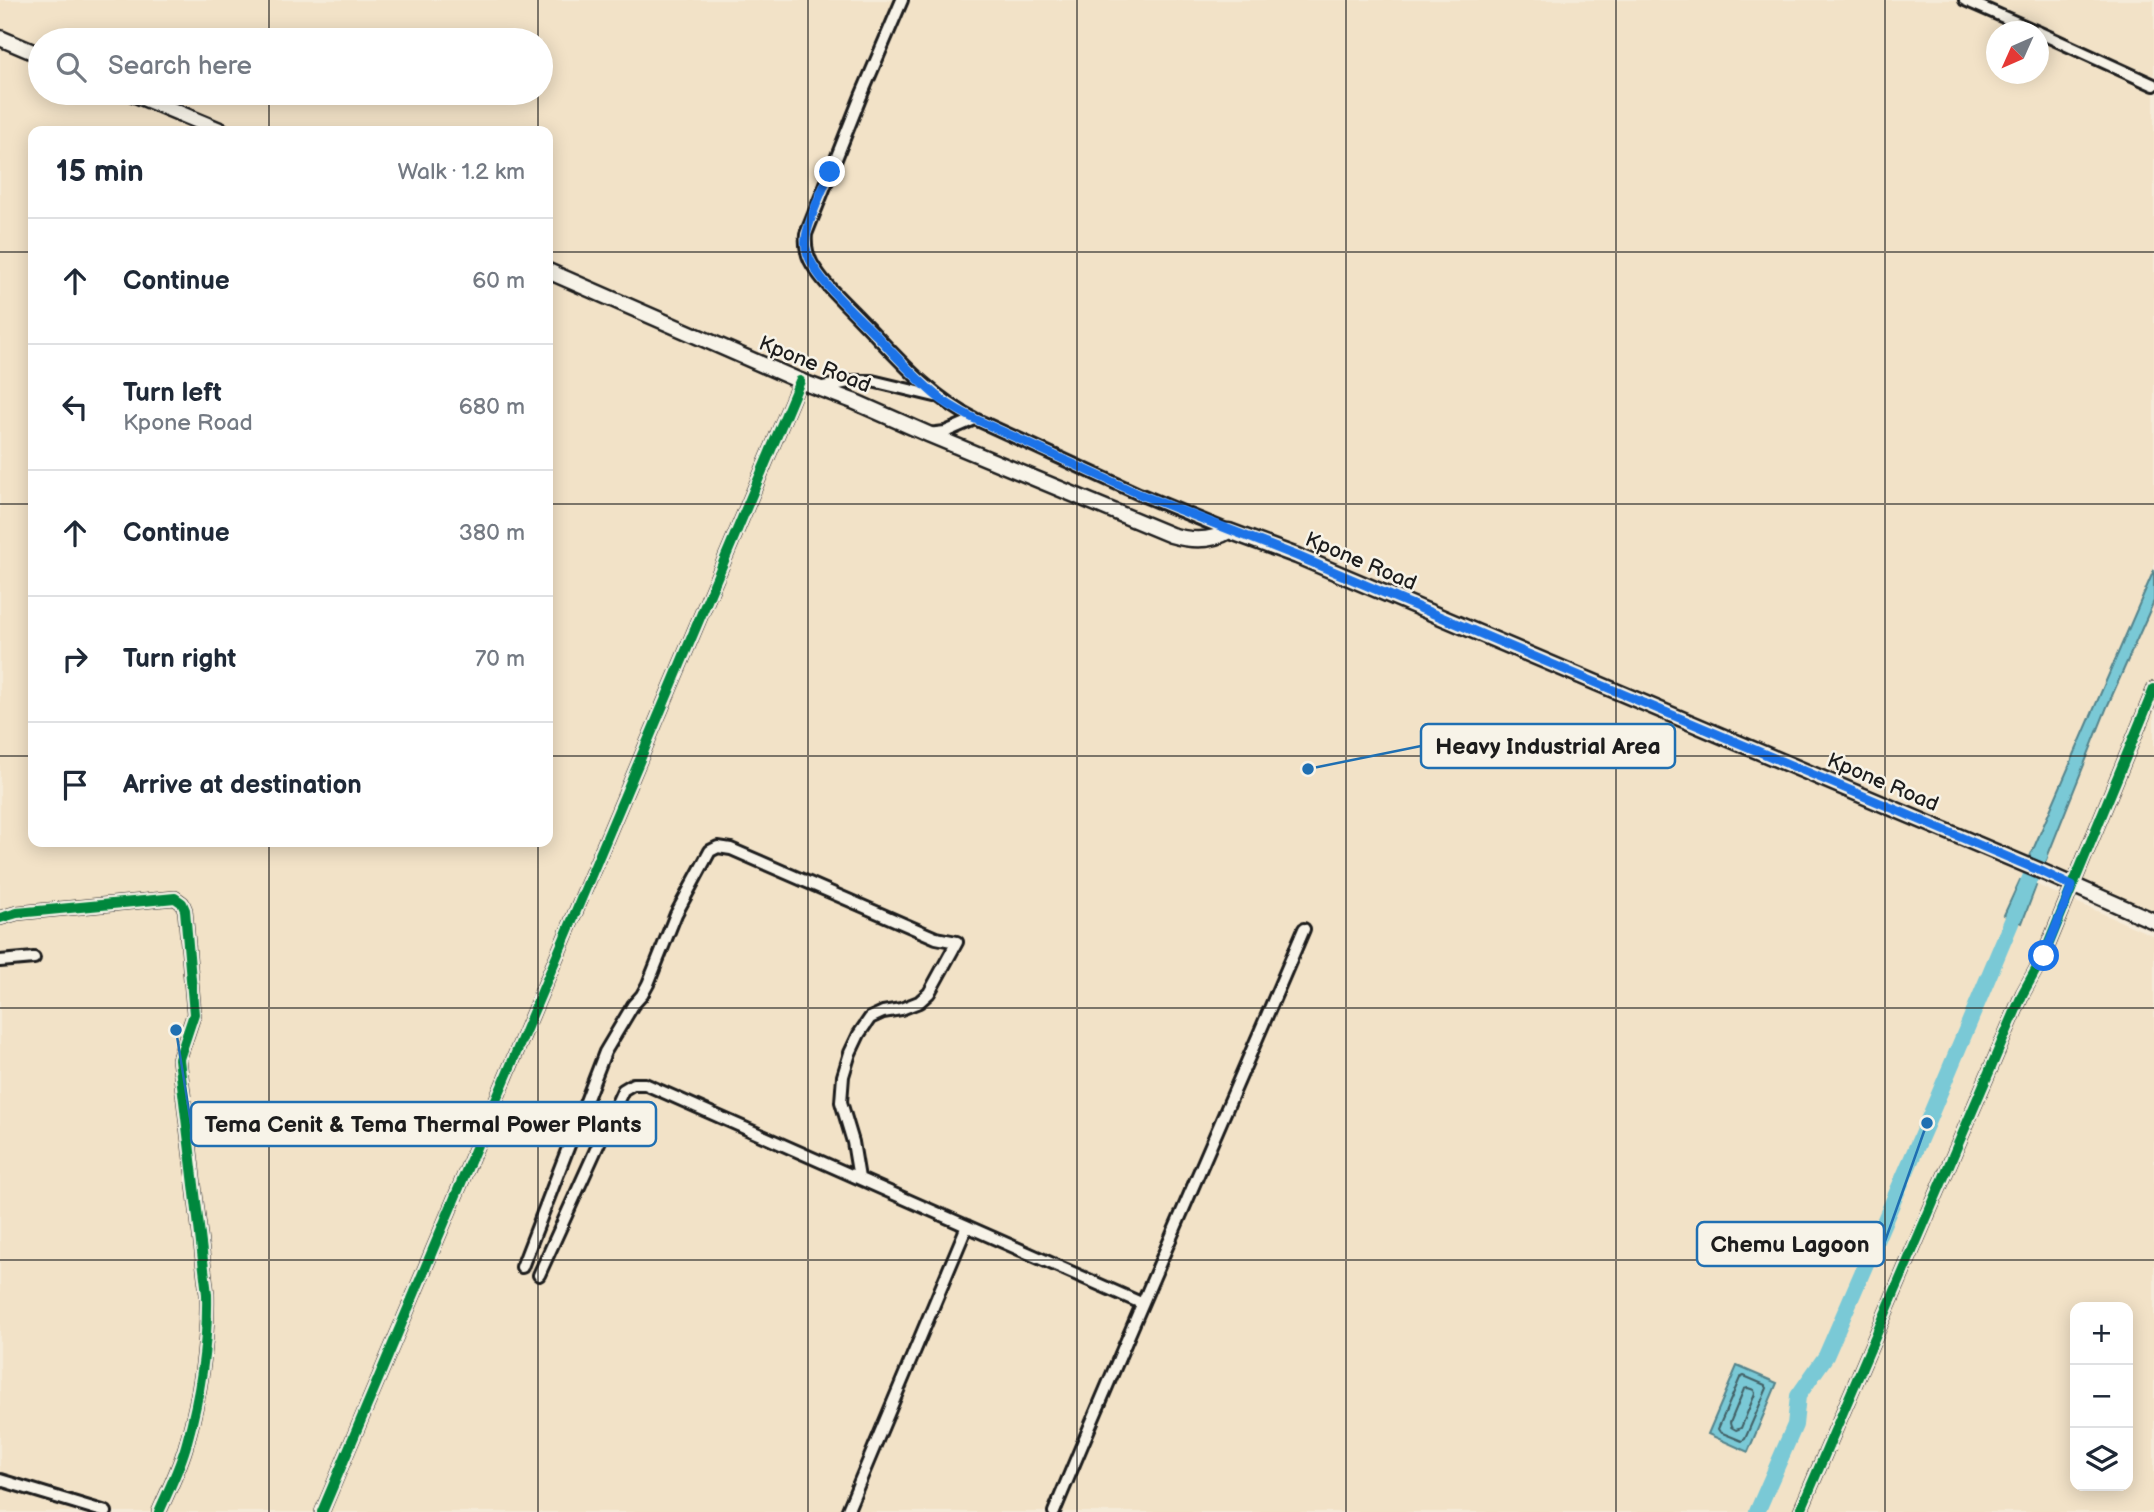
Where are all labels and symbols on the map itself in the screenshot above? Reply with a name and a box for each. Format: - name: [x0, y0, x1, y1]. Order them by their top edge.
- north arrow: [1986, 21, 2049, 84]
- route end: [814, 156, 845, 187]
- street label: Kpone Road: [755, 331, 874, 398]
- street label: Kpone Road: [1301, 527, 1420, 596]
- callout: Heavy Industrial Area: [1421, 724, 1675, 768]
- text: Heavy Industrial Area: [1435, 733, 1661, 761]
- street label: Kpone Road: [1823, 748, 1942, 817]
- route start: [2028, 940, 2059, 971]
- callout: Tema Cenit & Tema Thermal Power Plants: [191, 1102, 656, 1146]
- text: Tema Cenit & Tema Thermal Power Plants: [205, 1111, 641, 1139]
- callout: Chemu Lagoon: [1697, 1222, 1884, 1266]
- text: Chemu Lagoon: [1711, 1231, 1869, 1259]

